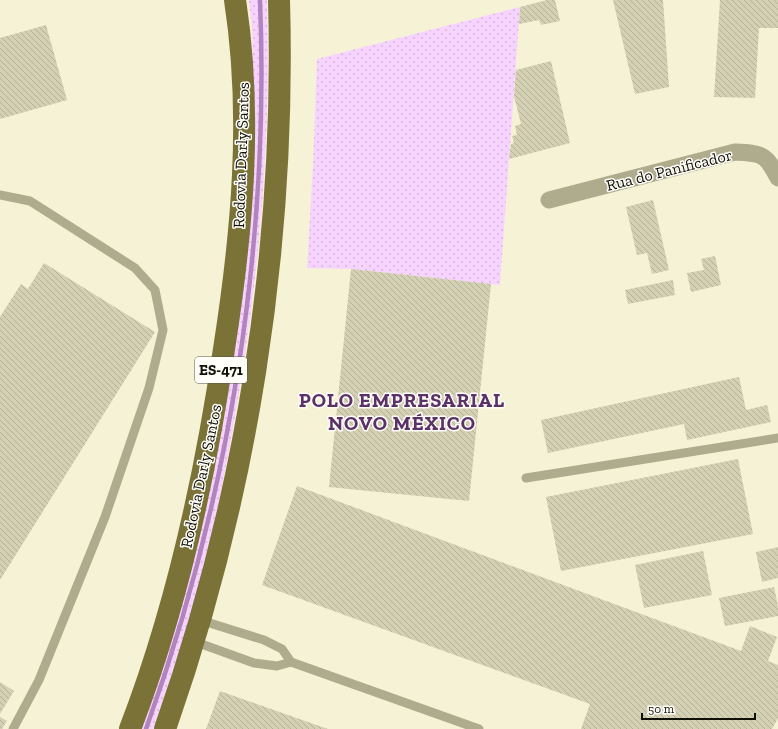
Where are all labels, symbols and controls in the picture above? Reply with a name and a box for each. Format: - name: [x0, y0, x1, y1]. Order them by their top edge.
- street label: Rodovia Darly Santos: [229, 82, 253, 228]
- street label: Rua do Panificador: [604, 145, 734, 195]
- road number: ES-471: [195, 357, 247, 383]
- district label: POLO EMPRESARIAL NOVO MÉXICO: [299, 388, 505, 435]
- street label: Rodovia Darly Santos: [177, 403, 225, 549]
- scale bar: [642, 695, 755, 721]
- text: 50 m: [648, 702, 675, 716]

